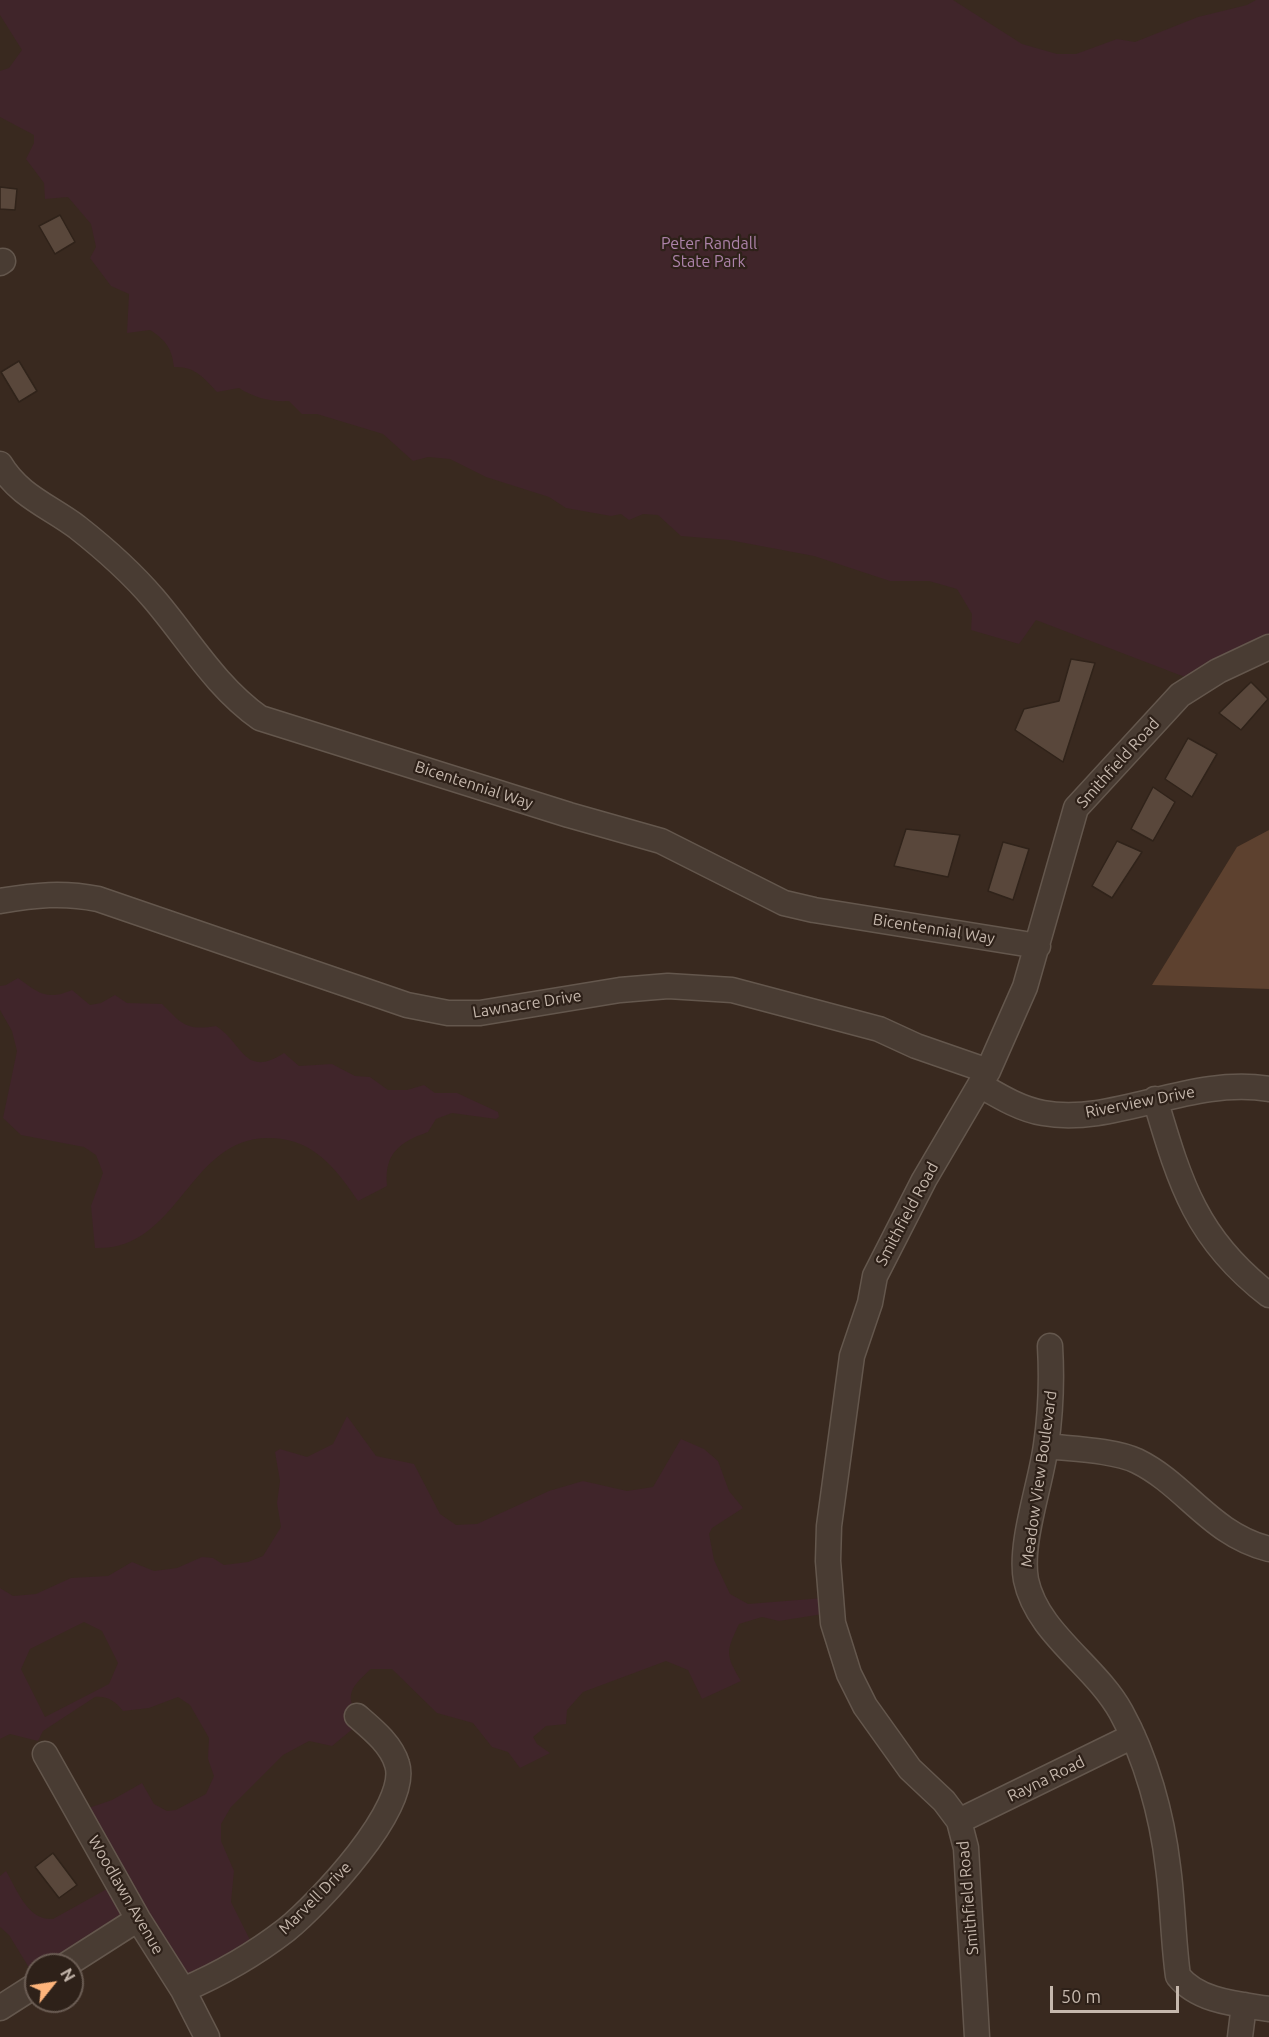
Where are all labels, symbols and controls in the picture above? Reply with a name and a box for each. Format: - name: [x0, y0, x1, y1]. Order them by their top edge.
- park label: Peter Randall State Park: [661, 234, 757, 272]
- street label: Smithfield Road: [1073, 714, 1163, 812]
- street label: Bicentennial Way: [412, 757, 536, 813]
- street label: Bicentennial Way: [872, 910, 996, 948]
- street label: Lawnacre Drive: [471, 986, 583, 1022]
- street label: Riverview Drive: [1084, 1082, 1196, 1122]
- street label: Smithfield Road: [872, 1159, 942, 1269]
- street label: Meadow View Boulevard: [1017, 1389, 1061, 1569]
- street label: Rayna Road: [1004, 1752, 1088, 1806]
- street label: Woodlawn Avenue: [84, 1832, 168, 1958]
- street label: Smithfield Road: [953, 1840, 983, 1956]
- street label: Marvell Drive: [275, 1858, 355, 1938]
- north arrow: [24, 1953, 84, 2013]
- text: N: [57, 1965, 79, 1985]
- scale bar: [1053, 1974, 1182, 2012]
- text: 50 m: [1061, 1986, 1101, 2006]

